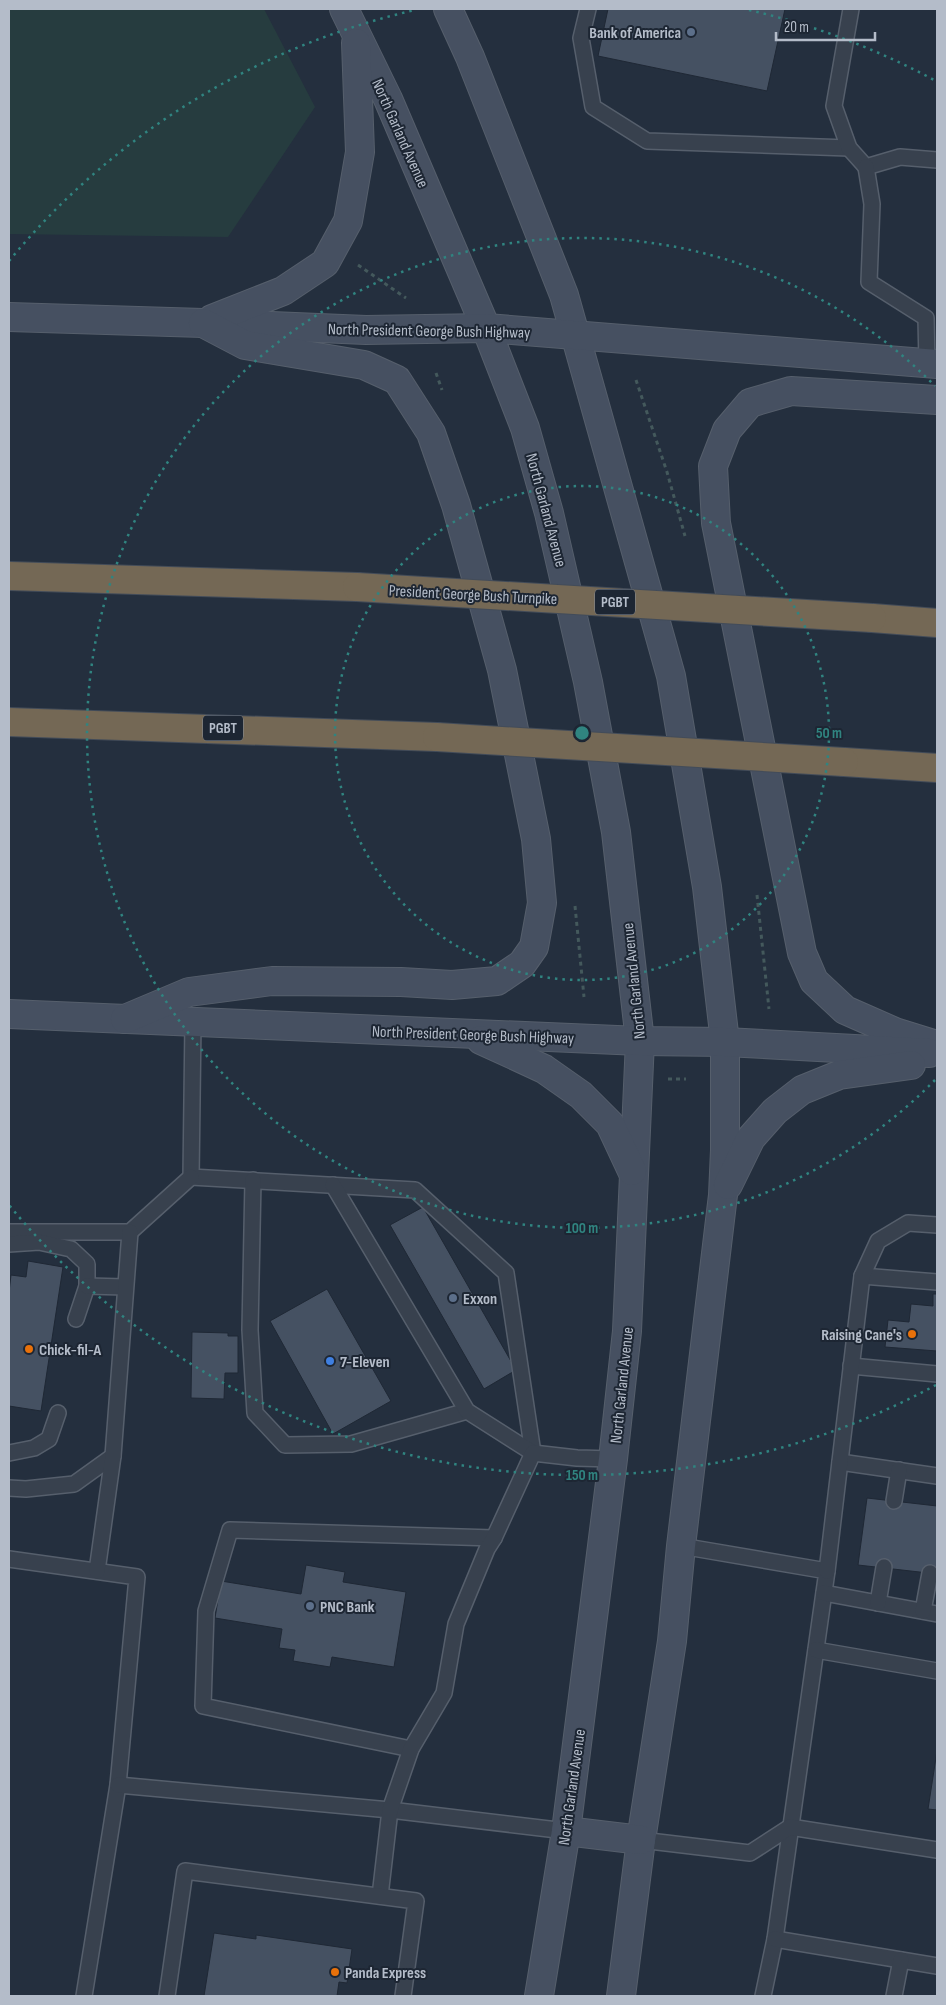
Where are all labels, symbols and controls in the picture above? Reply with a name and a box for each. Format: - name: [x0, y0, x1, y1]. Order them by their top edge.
- scale bar: [776, 10, 875, 42]
- text: 20 m: [784, 18, 809, 37]
- place label: Bank of America: [589, 24, 681, 43]
- marker: Bank of America: [685, 26, 697, 38]
- street label: North Garland Avenue: [367, 76, 432, 191]
- street label: North President George Bush Highway: [328, 320, 530, 343]
- street label: North Garland Avenue: [521, 451, 570, 569]
- street label: President George Bush Turnpike: [388, 582, 558, 609]
- road number: PGBT: [595, 590, 635, 614]
- road number: PGBT: [203, 716, 243, 740]
- centre of rings: [573, 724, 591, 742]
- text: 50 m: [816, 724, 842, 743]
- street label: North Garland Avenue: [619, 922, 650, 1040]
- street label: North President George Bush Highway: [371, 1022, 574, 1049]
- text: 100 m: [566, 1219, 598, 1238]
- place label: Exxon: [463, 1290, 497, 1309]
- marker: Exxon: [447, 1292, 459, 1304]
- street label: North Garland Avenue: [607, 1326, 638, 1444]
- place label: Raising Cane's: [821, 1326, 902, 1345]
- marker: Raising Cane's: [906, 1328, 918, 1340]
- place label: Chick-fil-A: [39, 1341, 102, 1360]
- marker: Chick-fil-A: [23, 1343, 35, 1355]
- place label: 7-Eleven: [340, 1353, 390, 1372]
- marker: 7-Eleven: [324, 1355, 336, 1367]
- text: 150 m: [566, 1466, 598, 1485]
- place label: PNC Bank: [320, 1598, 375, 1617]
- marker: PNC Bank: [304, 1600, 316, 1612]
- street label: North Garland Avenue: [555, 1728, 590, 1846]
- place label: Panda Express: [345, 1964, 426, 1983]
- marker: Panda Express: [329, 1966, 341, 1978]

